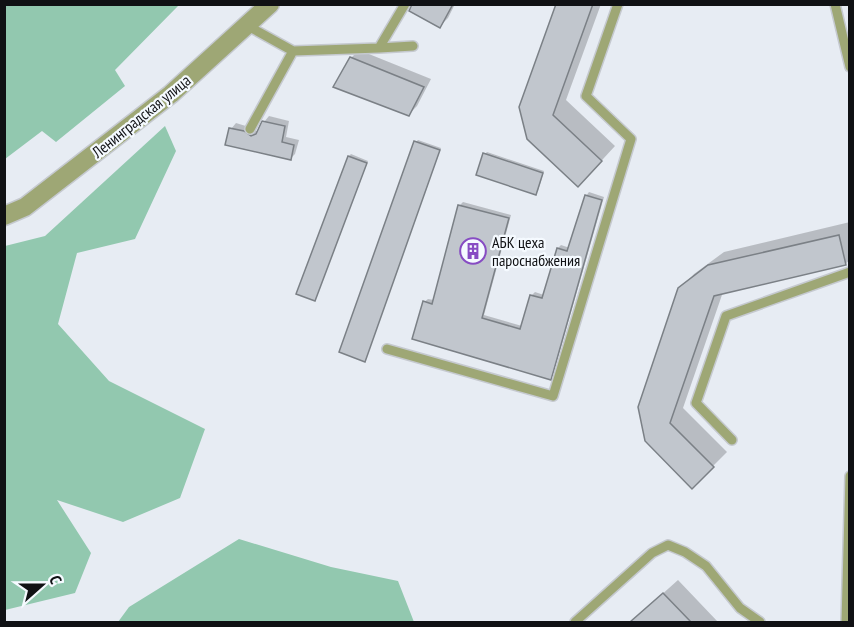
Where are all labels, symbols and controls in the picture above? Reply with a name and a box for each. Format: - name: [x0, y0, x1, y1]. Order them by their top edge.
- street label: Ленинградская улица: [87, 70, 194, 163]
- place label: АБК цеха пароснабжения: [492, 232, 580, 270]
- building icon: АБК цеха пароснабжения: [458, 236, 488, 266]
- north arrow: [12, 555, 72, 615]
- text: С: [45, 573, 67, 587]

